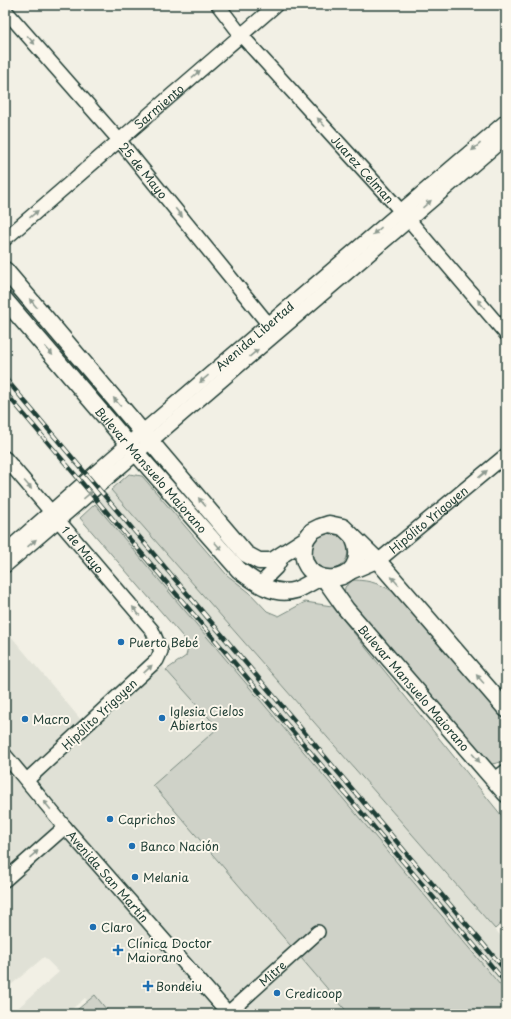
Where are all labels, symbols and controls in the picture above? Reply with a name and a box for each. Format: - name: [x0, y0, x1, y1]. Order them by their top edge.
- one-way arrow: [26, 34, 35, 45]
- one-way arrow: [191, 69, 202, 78]
- street label: Sarmiento: [130, 79, 188, 133]
- one-way arrow: [316, 117, 325, 128]
- street label: Juarez Celman: [327, 131, 399, 207]
- street label: 25 de Mayo: [115, 138, 172, 203]
- one-way arrow: [471, 142, 482, 151]
- one-way arrow: [422, 200, 433, 209]
- one-way arrow: [174, 208, 183, 219]
- one-way arrow: [29, 209, 40, 218]
- one-way arrow: [373, 226, 382, 235]
- street label: Avenida Libertad: [211, 297, 298, 375]
- one-way arrow: [28, 298, 37, 308]
- one-way arrow: [476, 299, 485, 309]
- one-way arrow: [44, 345, 53, 356]
- one-way arrow: [249, 348, 260, 357]
- one-way arrow: [199, 375, 209, 384]
- one-way arrow: [112, 397, 121, 407]
- street label: Bulevar Mansuelo Maiorano: [91, 403, 212, 537]
- one-way arrow: [478, 469, 489, 478]
- one-way arrow: [24, 480, 33, 490]
- street label: Hipólito Yrigoyen: [385, 481, 472, 558]
- one-way arrow: [83, 491, 93, 500]
- one-way arrow: [197, 497, 206, 507]
- street label: 1 de Mayo: [57, 521, 109, 577]
- one-way arrow: [26, 539, 37, 548]
- one-way arrow: [214, 541, 223, 551]
- one-way arrow: [390, 576, 400, 586]
- one-way arrow: [131, 606, 140, 617]
- street label: Bulevar Mansuelo Maiorano: [354, 620, 474, 755]
- place label: Puerto Bebé: [129, 633, 199, 651]
- marker: Puerto Bebé: [116, 637, 126, 647]
- one-way arrow: [143, 664, 153, 673]
- street label: Hipólito Yrigoyen: [57, 674, 141, 754]
- one-way arrow: [476, 674, 485, 684]
- place label: Iglesia Cielos Abiertos: [170, 702, 244, 734]
- place label: Macro: [33, 710, 70, 728]
- marker: Iglesia Cielos Abiertos: [157, 713, 167, 723]
- marker: Macro: [20, 714, 30, 724]
- one-way arrow: [471, 753, 480, 764]
- one-way arrow: [42, 799, 51, 810]
- place label: Caprichos: [118, 810, 176, 828]
- marker: Caprichos: [105, 814, 115, 824]
- street label: Avenida San Martín: [63, 826, 153, 926]
- place label: Banco Nación: [140, 837, 219, 855]
- marker: Banco Nación: [127, 841, 137, 851]
- one-way arrow: [29, 850, 40, 859]
- place label: Melania: [143, 868, 189, 886]
- marker: Melania: [130, 872, 140, 882]
- place label: Claro: [101, 918, 133, 936]
- marker: Claro: [88, 922, 98, 932]
- place label: Clínica Doctor Maiorano: [127, 934, 212, 966]
- marker: Clínica Doctor Maiorano: [112, 944, 124, 956]
- street label: Mitre: [255, 956, 290, 990]
- place label: Bondeiu: [156, 977, 202, 995]
- marker: Bondeiu: [143, 981, 153, 991]
- place label: Credicoop: [285, 984, 342, 1002]
- marker: Credicoop: [272, 988, 282, 998]

